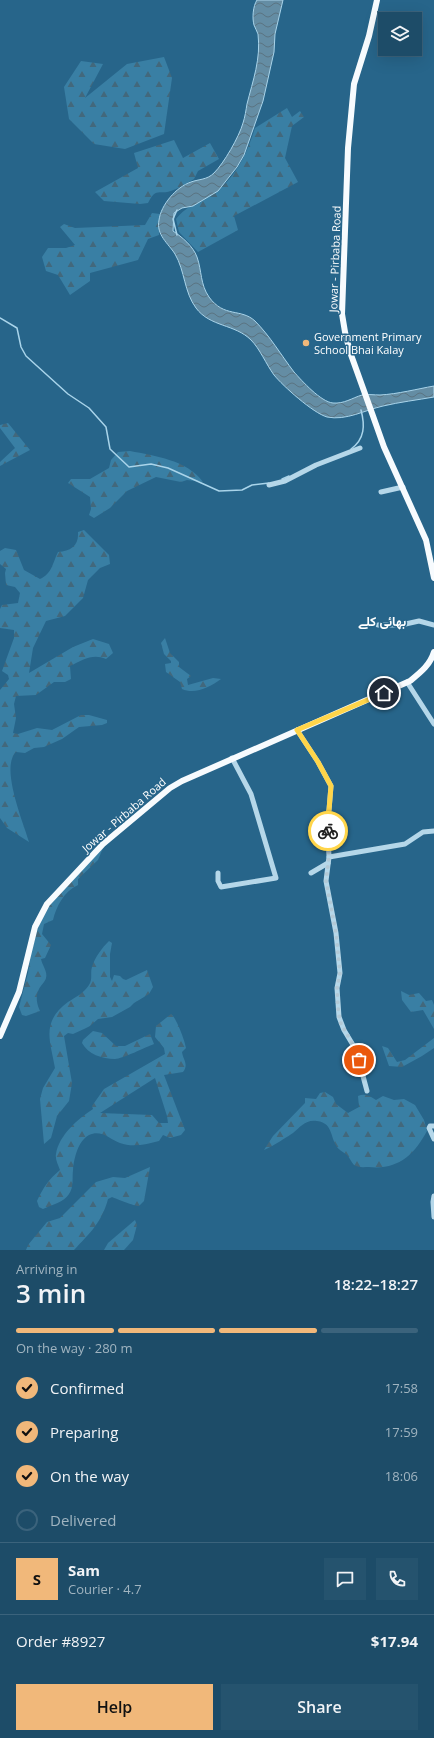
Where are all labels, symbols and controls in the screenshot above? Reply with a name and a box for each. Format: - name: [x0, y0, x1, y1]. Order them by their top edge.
- map controls: [378, 12, 422, 56]
- button: layers: [378, 12, 422, 56]
- street label: Jowar - Pirbaba Road: [325, 205, 344, 314]
- place label: Government Primary School Bhai Kalay: [314, 329, 422, 357]
- marker: Government Primary School Bhai Kalay: [301, 338, 311, 348]
- district label: بھائی كلے: [358, 612, 406, 630]
- pin: [367, 676, 401, 710]
- icon: home: [373, 682, 395, 704]
- street label: Jowar - Pirbaba Road: [78, 774, 169, 856]
- courier: [308, 811, 348, 851]
- icon: bike: [317, 820, 339, 842]
- pin: [342, 1043, 376, 1077]
- icon: bag: [348, 1049, 370, 1071]
- text: Arriving in: [16, 1260, 78, 1278]
- text: 18:22–18:27: [334, 1274, 418, 1294]
- text: 3 min: [16, 1275, 86, 1311]
- text: On the way · 280 m: [16, 1339, 132, 1357]
- icon: check: [16, 1377, 38, 1399]
- text: Confirmed: [50, 1378, 124, 1398]
- text: 17:58: [385, 1379, 418, 1397]
- icon: check: [16, 1421, 38, 1443]
- text: Preparing: [50, 1422, 118, 1442]
- text: 17:59: [385, 1423, 418, 1441]
- icon: check: [16, 1465, 38, 1487]
- text: On the way: [50, 1466, 129, 1486]
- text: 18:06: [385, 1467, 418, 1485]
- text: Delivered: [50, 1510, 117, 1530]
- button: chat: [324, 1558, 366, 1600]
- button: phone: [376, 1558, 418, 1600]
- text: Sam: [68, 1560, 100, 1580]
- text: S: [33, 1569, 41, 1589]
- text: Courier · 4.7: [68, 1580, 142, 1598]
- text: Order #8927: [16, 1631, 105, 1651]
- text: $17.94: [371, 1631, 418, 1651]
- button: Help: [16, 1684, 213, 1730]
- button: Share: [221, 1684, 418, 1730]

